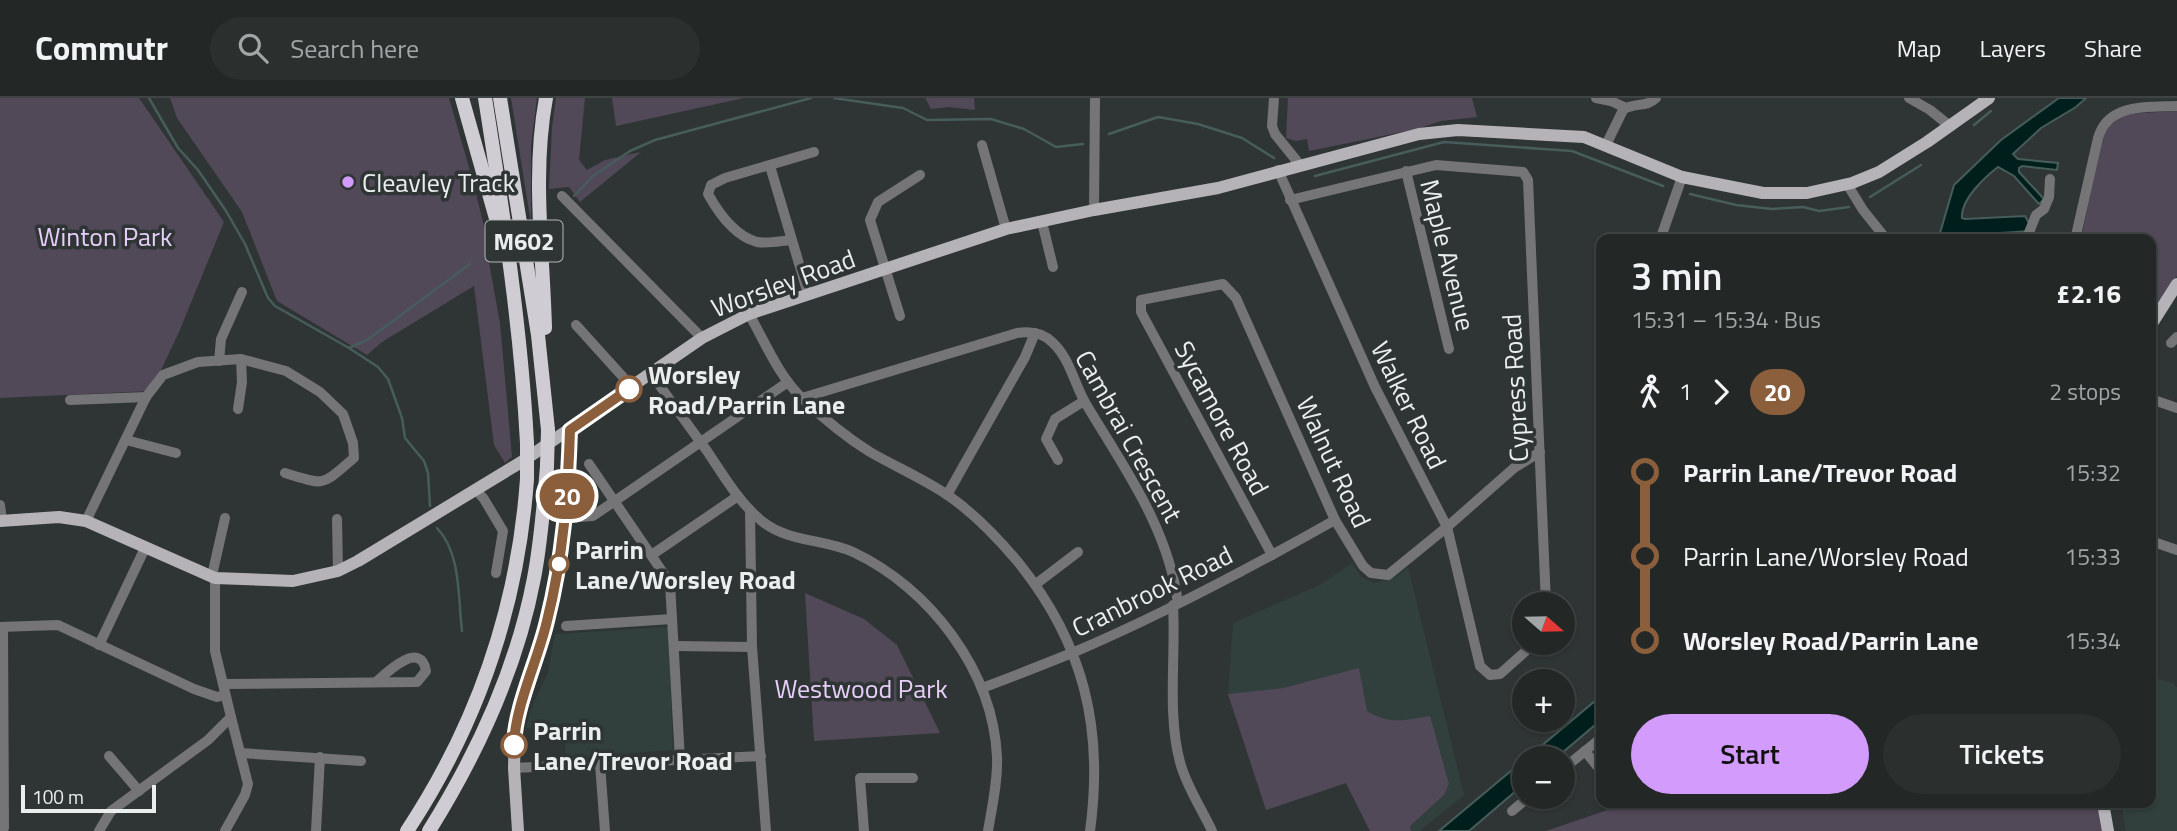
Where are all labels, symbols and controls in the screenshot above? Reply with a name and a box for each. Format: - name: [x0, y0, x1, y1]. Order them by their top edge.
- search box: [210, 17, 700, 80]
- text: Commutr: [35, 23, 168, 73]
- icon: search: [234, 29, 272, 67]
- text: Search here: [290, 29, 419, 68]
- text: Map: [1897, 30, 1942, 66]
- text: Layers: [1980, 30, 2046, 66]
- text: Share: [2084, 30, 2142, 66]
- place label: Cleavley Track: [362, 163, 515, 202]
- marker: Cleavley Track: [340, 174, 356, 190]
- street label: Maple Avenue: [1410, 175, 1486, 335]
- park label: Winton Park: [38, 217, 172, 256]
- road number: M602: [486, 220, 562, 261]
- street label: Worsley Road: [705, 239, 861, 327]
- text: 3 min: [1631, 247, 1722, 305]
- text: £2.16: [2056, 274, 2121, 313]
- text: 15:31 – 15:34 · Bus: [1631, 302, 1821, 337]
- street label: Cypress Road: [1492, 313, 1538, 463]
- street label: Sycamore Road: [1165, 334, 1279, 502]
- street label: Walker Road: [1361, 334, 1457, 476]
- street label: Cambrai Crescent: [1066, 343, 1192, 529]
- place label: Worsley Road/Parrin Lane: [648, 355, 845, 424]
- icon: walk: [1631, 373, 1669, 411]
- icon: forward: [1702, 373, 1740, 411]
- text: 1: [1679, 374, 1692, 409]
- text: 20: [1764, 374, 1791, 410]
- text: 2 stops: [2049, 374, 2121, 409]
- marker: Worsley Road/Parrin Lane: [616, 376, 642, 402]
- street label: Walnut Road: [1287, 390, 1381, 534]
- text: Parrin Lane/Trevor Road: [1683, 453, 1957, 492]
- text: 15:32: [2064, 455, 2121, 490]
- line badge: 20: [536, 473, 598, 519]
- text: 20: [554, 478, 580, 514]
- place label: Parrin Lane/Worsley Road: [575, 530, 796, 599]
- street label: Cranbrook Road: [1065, 535, 1239, 647]
- text: Parrin Lane/Worsley Road: [1683, 537, 1969, 576]
- text: 15:33: [2064, 539, 2121, 574]
- marker: Parrin Lane/Worsley Road: [549, 554, 569, 574]
- north arrow: [1512, 592, 1575, 654]
- map controls: [1512, 592, 1575, 809]
- text: Worsley Road/Parrin Lane: [1683, 621, 1979, 660]
- text: 15:34: [2064, 623, 2121, 658]
- park label: Westwood Park: [774, 669, 948, 708]
- button: +: [1512, 669, 1575, 732]
- place label: Parrin Lane/Trevor Road: [533, 711, 733, 780]
- button: Start: [1631, 714, 1869, 794]
- button: Tickets: [1883, 714, 2121, 794]
- marker: Parrin Lane/Trevor Road: [501, 732, 527, 758]
- button: −: [1512, 746, 1575, 809]
- scale bar: [21, 782, 156, 814]
- text: 100 m: [32, 782, 84, 811]

